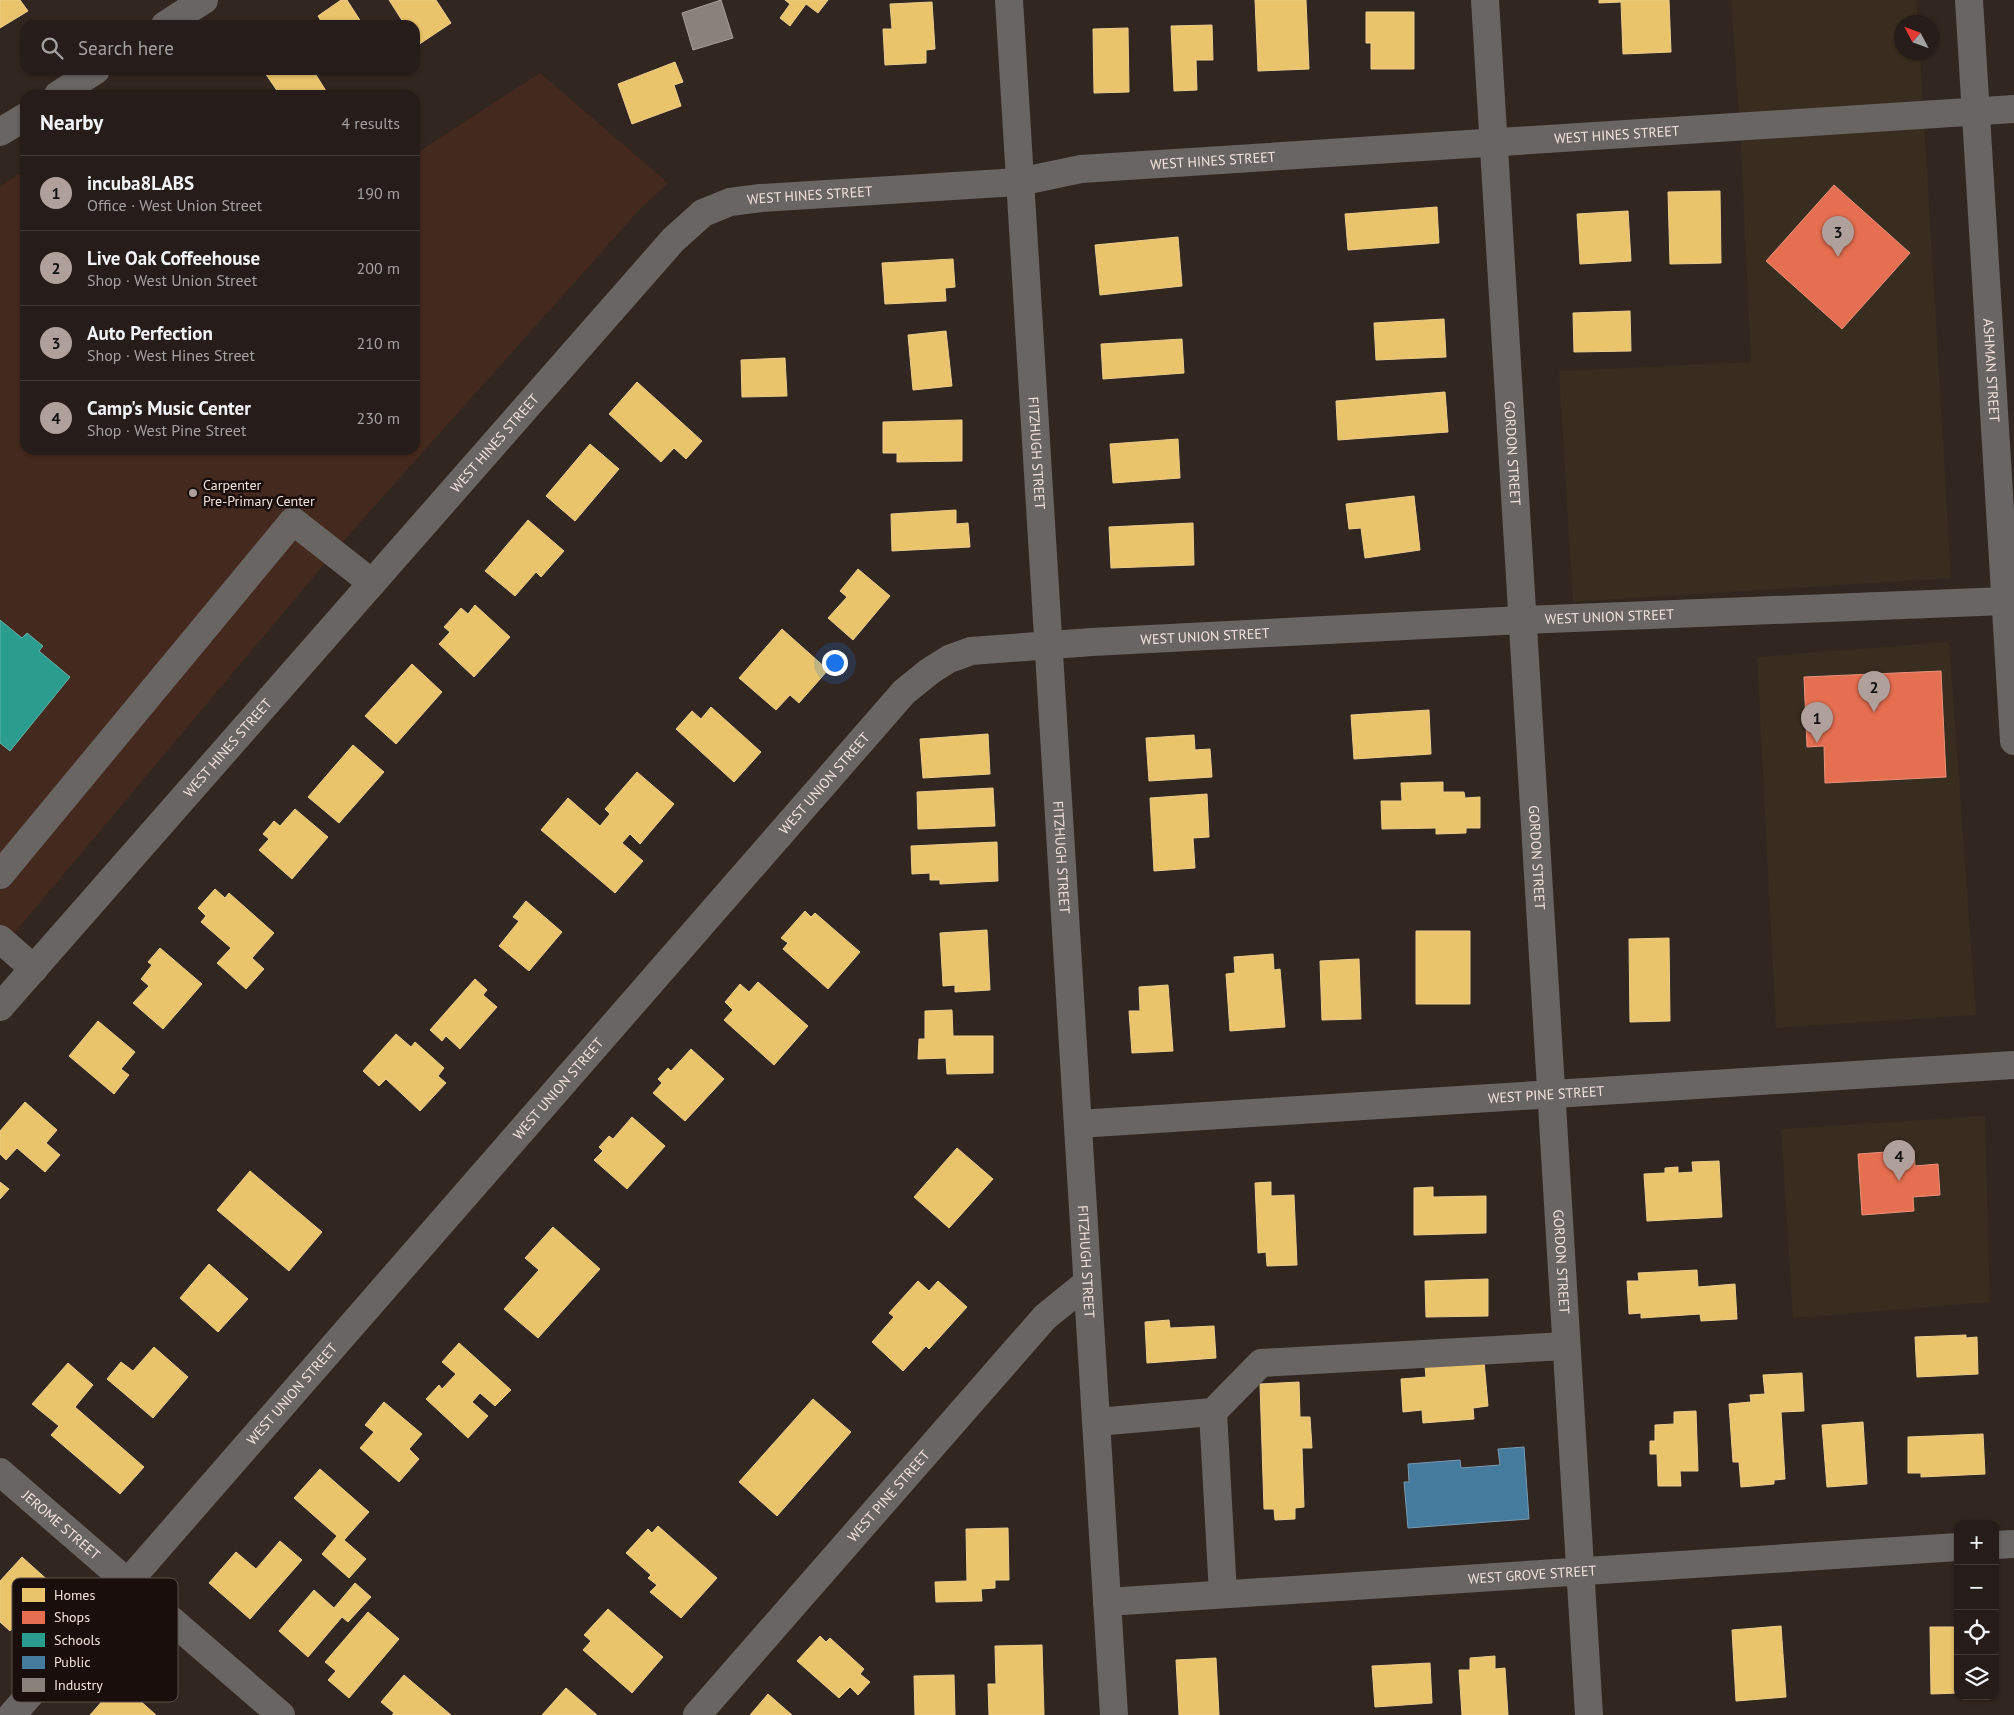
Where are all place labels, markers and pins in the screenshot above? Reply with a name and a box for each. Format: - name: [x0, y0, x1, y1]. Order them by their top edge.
- pin: 3: [1822, 216, 1854, 257]
- place label: Carpenter Pre-Primary Center: [203, 476, 315, 510]
- marker: Carpenter Pre-Primary Center: [187, 487, 199, 499]
- pin: 2: [1858, 671, 1890, 712]
- pin: 1: [1801, 702, 1833, 743]
- pin: 4: [1883, 1140, 1915, 1181]

